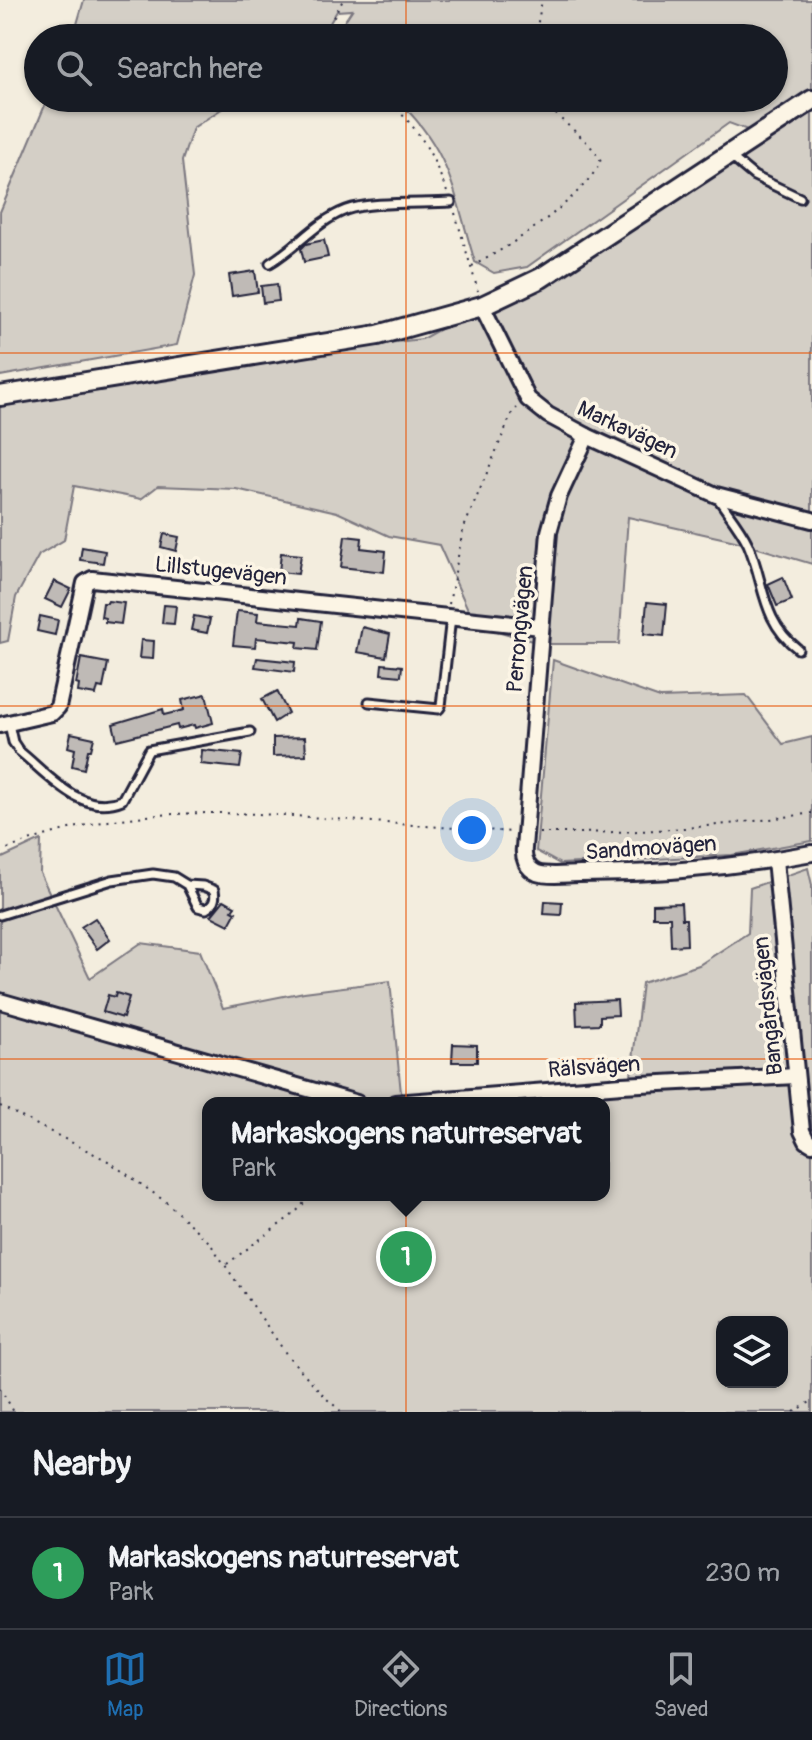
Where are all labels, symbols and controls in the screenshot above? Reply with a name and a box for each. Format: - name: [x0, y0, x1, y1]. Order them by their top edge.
- search box: [24, 24, 788, 112]
- icon: search: [52, 46, 96, 90]
- text: Search here: [116, 50, 263, 87]
- street label: Markavägen: [573, 394, 682, 465]
- street label: Lillstugevägen: [153, 550, 288, 592]
- street label: Perrongvägen: [500, 564, 540, 694]
- your location: [452, 810, 492, 850]
- street label: Sandmovägen: [585, 829, 718, 867]
- street label: Bangårdsvägen: [747, 935, 789, 1077]
- street label: Rälsvägen: [547, 1050, 641, 1084]
- popup: [202, 1097, 610, 1201]
- text: Markaskogens naturreservat: [231, 1115, 581, 1152]
- text: Park: [231, 1152, 276, 1184]
- pin: 1: [380, 1227, 432, 1287]
- map controls: [716, 1316, 788, 1388]
- button: layers: [716, 1316, 788, 1388]
- text: Nearby: [32, 1443, 131, 1486]
- text: Markaskogens naturreservat: [108, 1539, 459, 1576]
- text: 1: [53, 1557, 63, 1589]
- text: 230 m: [705, 1557, 780, 1589]
- text: Park: [108, 1576, 154, 1608]
- tab: Map: [103, 1647, 147, 1723]
- tab: Directions: [354, 1647, 447, 1723]
- tab: Saved: [654, 1647, 709, 1723]

